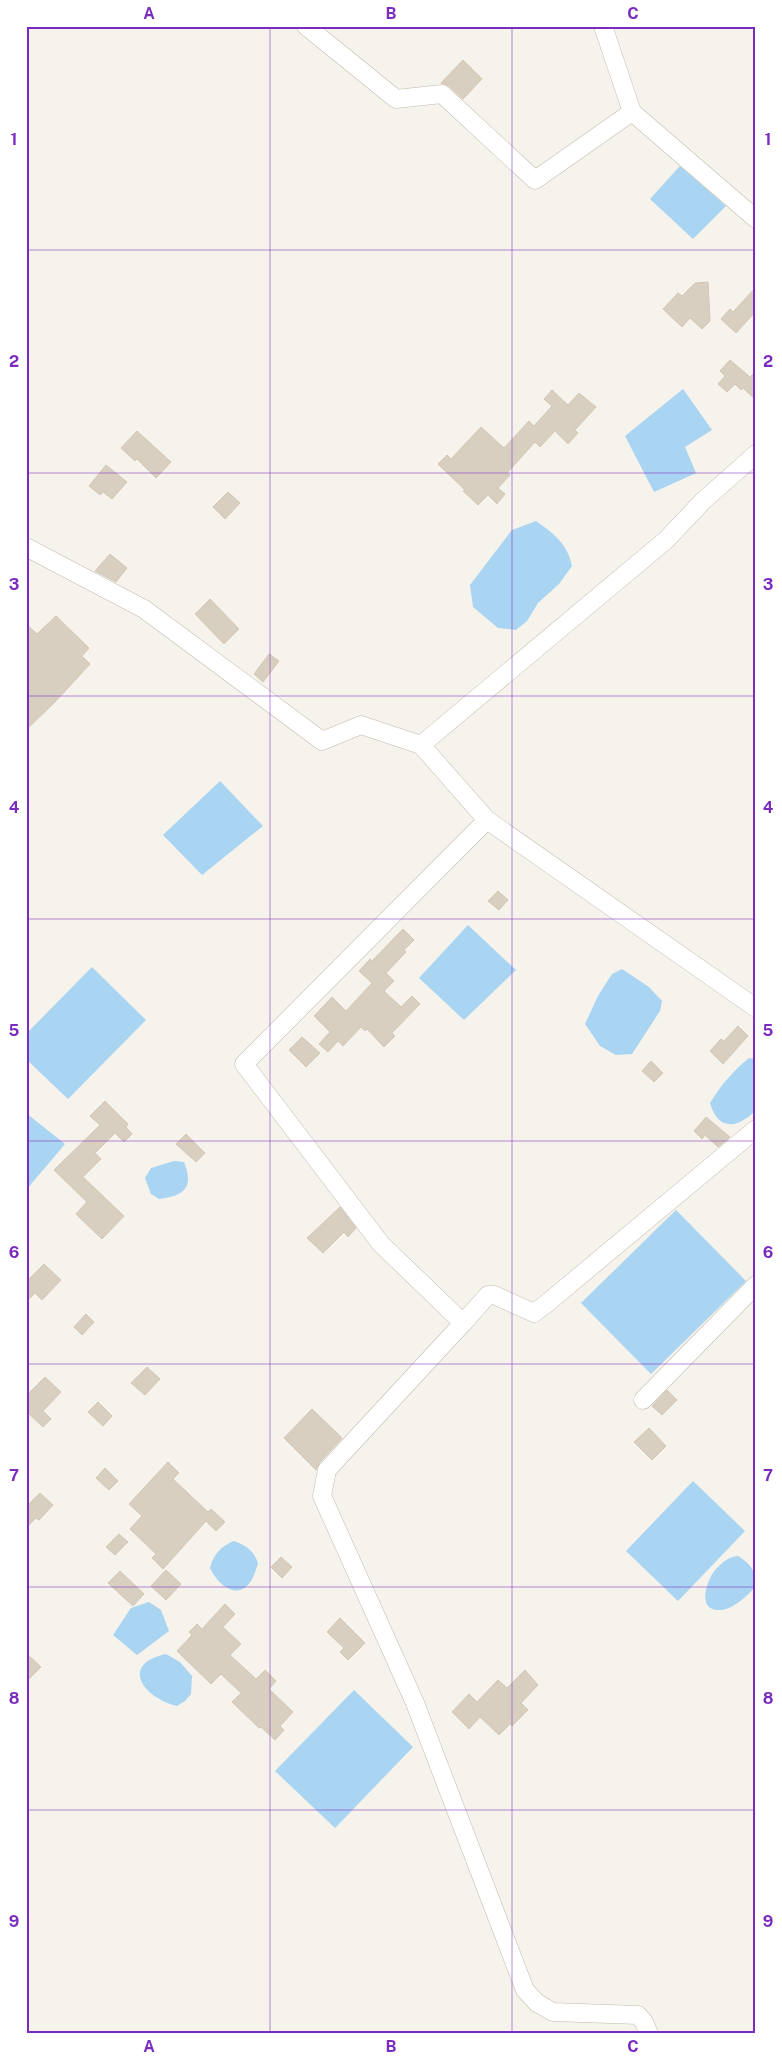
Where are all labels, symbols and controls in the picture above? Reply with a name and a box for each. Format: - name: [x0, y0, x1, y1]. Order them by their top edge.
- text: A: [143, 4, 155, 23]
- text: B: [386, 4, 397, 23]
- text: C: [627, 4, 639, 23]
- text: 1: [11, 130, 17, 149]
- text: 1: [765, 130, 771, 149]
- text: 2: [9, 352, 19, 371]
- text: 2: [763, 352, 773, 371]
- text: 3: [9, 575, 19, 594]
- text: 3: [763, 575, 773, 594]
- text: 4: [9, 798, 20, 817]
- text: 4: [763, 798, 774, 817]
- text: 5: [9, 1021, 20, 1040]
- text: 5: [763, 1021, 774, 1040]
- text: 6: [9, 1243, 19, 1262]
- text: 6: [763, 1243, 773, 1262]
- text: 7: [9, 1466, 19, 1485]
- text: 7: [763, 1466, 773, 1485]
- text: 8: [9, 1689, 20, 1708]
- text: 8: [763, 1689, 774, 1708]
- text: 9: [9, 1912, 19, 1931]
- text: 9: [763, 1912, 773, 1931]
- text: A: [143, 2037, 155, 2056]
- text: B: [386, 2037, 397, 2056]
- text: C: [627, 2037, 639, 2056]

